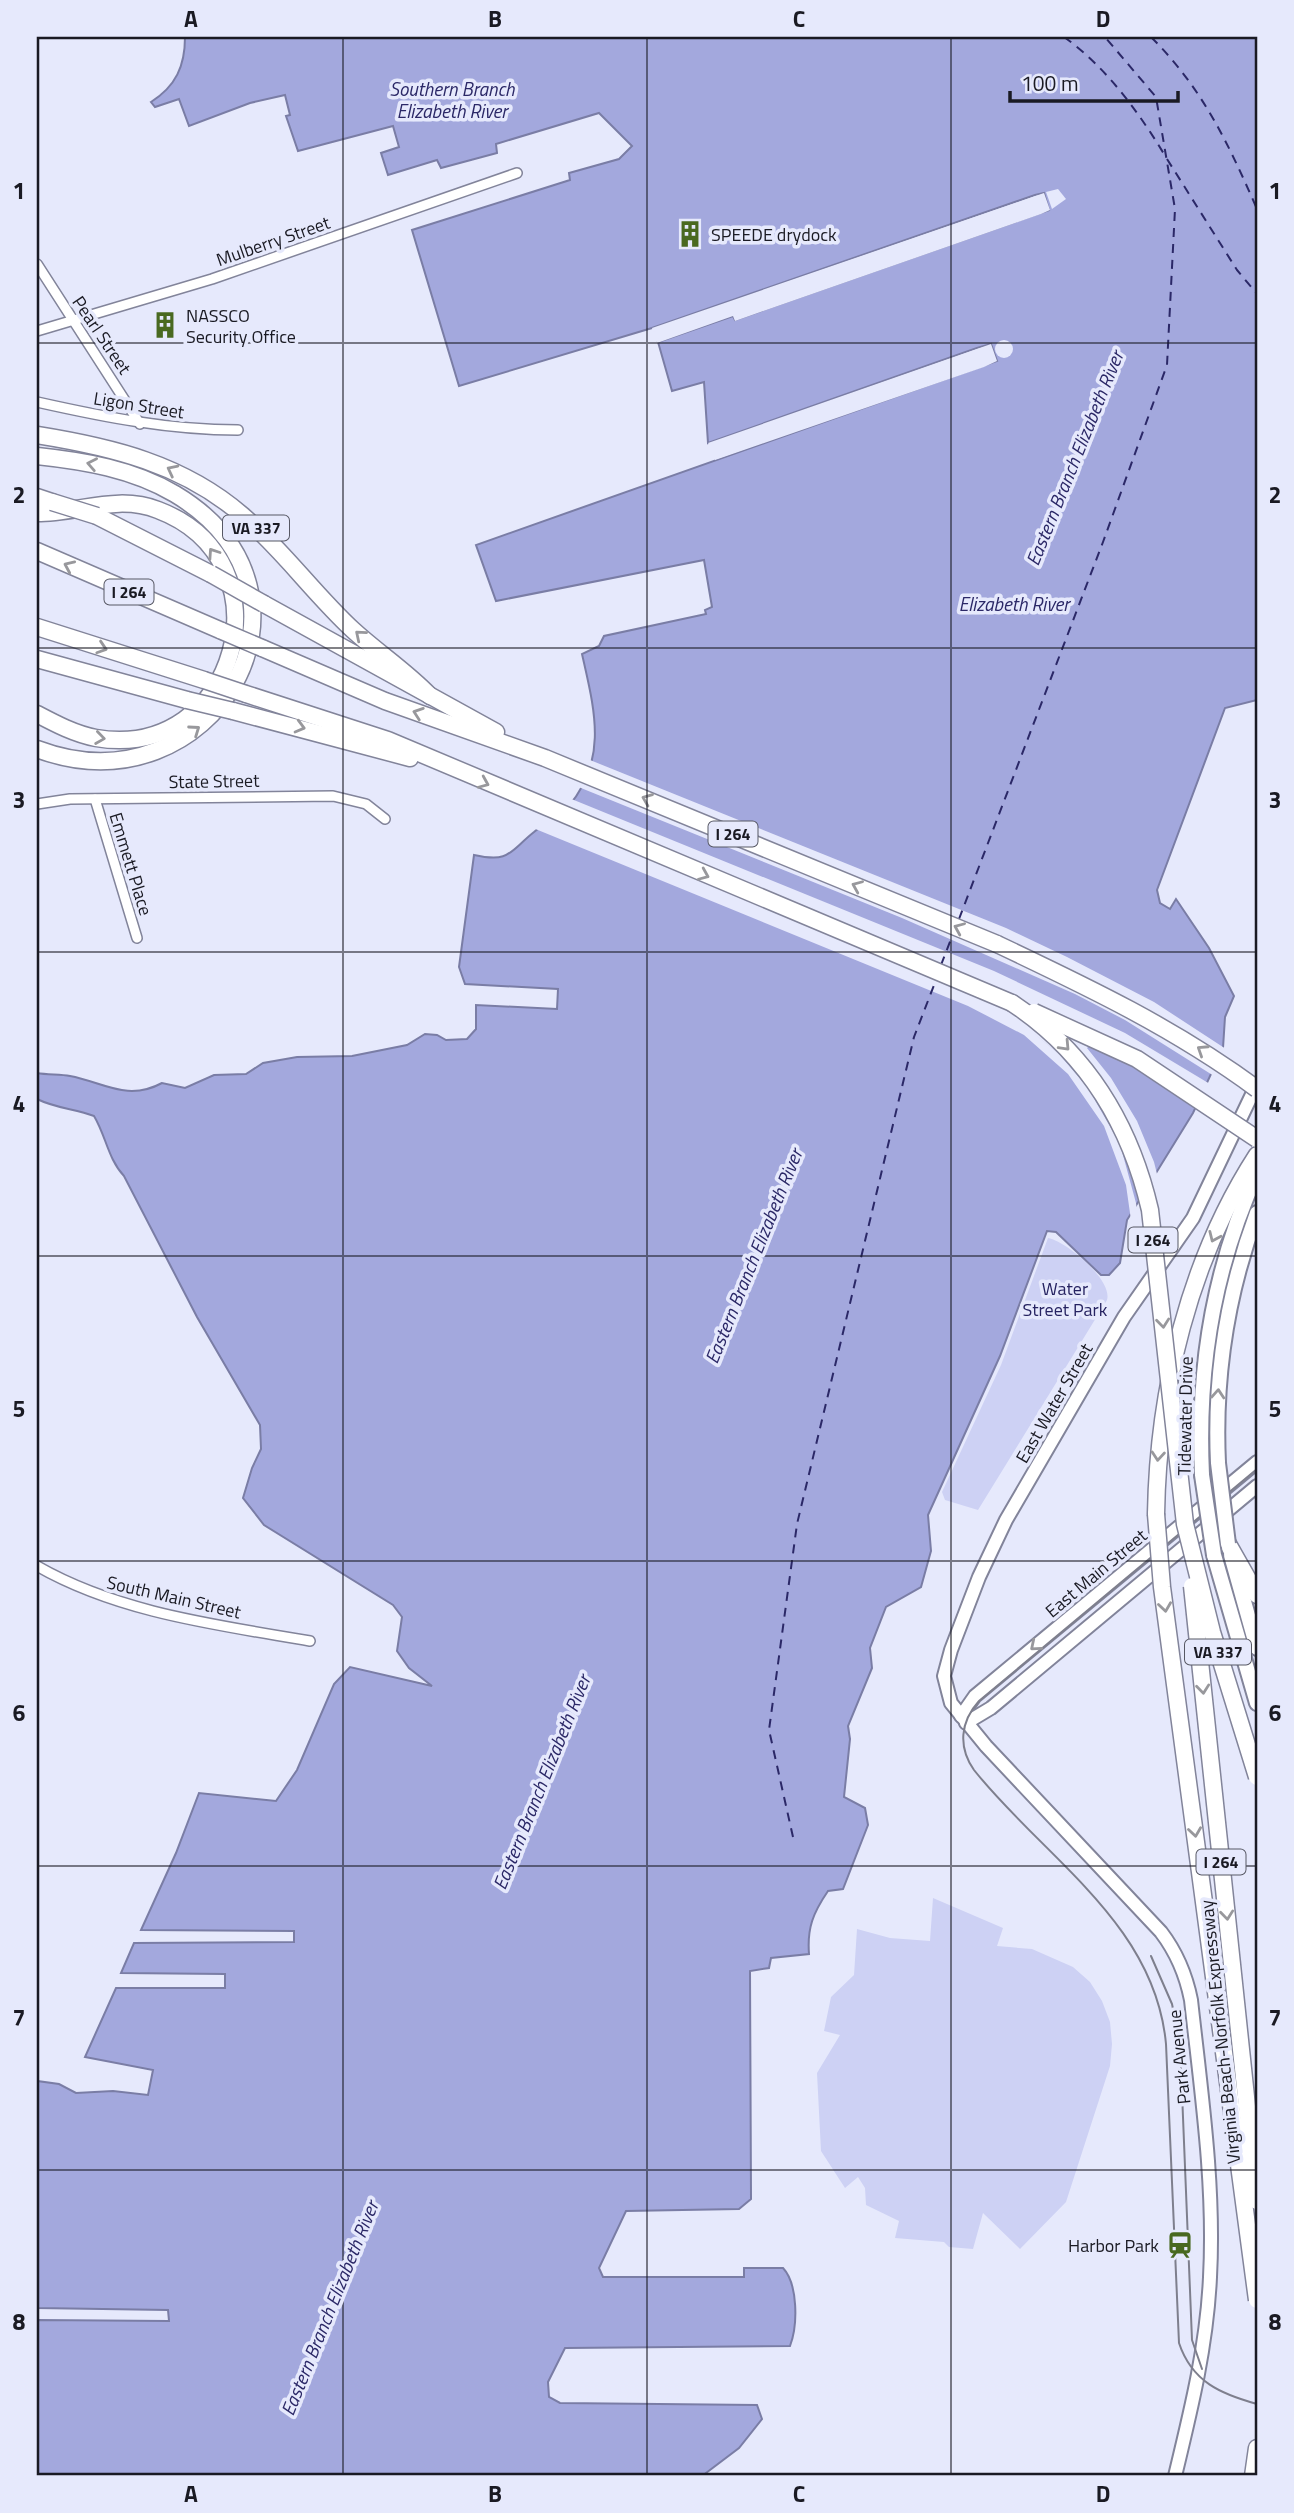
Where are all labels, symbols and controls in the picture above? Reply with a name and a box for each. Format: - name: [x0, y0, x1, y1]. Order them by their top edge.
- text: A: [184, 1, 198, 36]
- text: B: [488, 1, 502, 36]
- text: C: [793, 1, 805, 36]
- text: D: [1096, 1, 1110, 36]
- scale bar: [1010, 60, 1178, 104]
- text: 100 m: [1021, 67, 1078, 99]
- water label: Southern Branch Elizabeth River: [389, 74, 515, 125]
- text: 1: [13, 173, 25, 208]
- text: 1: [1269, 173, 1281, 208]
- street label: Mulberry Street: [212, 209, 334, 273]
- building icon: SPEEDE drydock: [675, 219, 705, 249]
- place label: SPEEDE drydock: [711, 221, 837, 248]
- street label: Pearl Street: [66, 290, 139, 380]
- place label: NASSCO Security Office: [186, 302, 296, 350]
- building icon: NASSCO Security Office: [150, 310, 180, 340]
- water label: Eastern Branch Elizabeth River: [1018, 344, 1131, 570]
- street label: Ligon Street: [92, 385, 187, 426]
- one-way arrow: [86, 458, 98, 473]
- one-way arrow: [167, 465, 179, 478]
- text: 2: [13, 477, 25, 512]
- text: 2: [1269, 477, 1281, 512]
- road number: VA 337: [223, 516, 289, 540]
- one-way arrow: [209, 548, 222, 561]
- one-way arrow: [64, 560, 76, 574]
- road number: I 264: [104, 580, 154, 604]
- water label: Elizabeth River: [959, 589, 1071, 618]
- one-way arrow: [355, 631, 368, 643]
- one-way arrow: [95, 640, 107, 654]
- one-way arrow: [412, 707, 424, 721]
- one-way arrow: [293, 719, 305, 733]
- one-way arrow: [187, 726, 200, 738]
- one-way arrow: [94, 730, 106, 745]
- street label: State Street: [168, 767, 260, 795]
- one-way arrow: [477, 775, 489, 789]
- text: 3: [13, 782, 25, 817]
- text: 3: [1269, 782, 1281, 817]
- one-way arrow: [642, 793, 654, 807]
- street label: Emmett Place: [103, 809, 159, 919]
- road number: I 264: [708, 821, 758, 846]
- one-way arrow: [697, 866, 709, 880]
- one-way arrow: [852, 880, 865, 894]
- one-way arrow: [954, 922, 966, 936]
- one-way arrow: [1057, 1038, 1069, 1051]
- one-way arrow: [1196, 1045, 1209, 1058]
- text: 4: [13, 1086, 25, 1121]
- text: 4: [1269, 1086, 1281, 1121]
- water label: Eastern Branch Elizabeth River: [697, 1142, 810, 1368]
- road number: I 264: [1128, 1228, 1178, 1252]
- one-way arrow: [1208, 1229, 1222, 1242]
- park label: Water Street Park: [1023, 1275, 1108, 1323]
- one-way arrow: [1155, 1317, 1170, 1329]
- street label: East Water Street: [1009, 1338, 1100, 1468]
- street label: Tidewater Drive: [1170, 1356, 1200, 1476]
- one-way arrow: [1210, 1389, 1225, 1400]
- text: 5: [13, 1391, 25, 1426]
- text: 5: [1269, 1391, 1281, 1426]
- one-way arrow: [1151, 1451, 1166, 1462]
- street label: East Main Street: [1039, 1522, 1153, 1624]
- street label: South Main Street: [104, 1568, 244, 1626]
- one-way arrow: [1157, 1601, 1172, 1613]
- one-way arrow: [1031, 1638, 1044, 1650]
- road number: VA 337: [1185, 1640, 1251, 1664]
- water label: Eastern Branch Elizabeth River: [485, 1668, 598, 1894]
- one-way arrow: [1195, 1684, 1210, 1695]
- text: 6: [13, 1695, 26, 1730]
- text: 6: [1269, 1695, 1282, 1730]
- one-way arrow: [1187, 1826, 1202, 1838]
- road number: I 264: [1196, 1850, 1246, 1874]
- street label: Virginia Beach-Norfolk Expressway: [1193, 1898, 1247, 2165]
- one-way arrow: [1219, 1910, 1234, 1921]
- text: 7: [13, 2000, 25, 2035]
- text: 7: [1269, 2000, 1281, 2035]
- street label: Park Avenue: [1161, 2008, 1197, 2106]
- water label: Eastern Branch Elizabeth River: [273, 2194, 386, 2420]
- station icon: Harbor Park: [1165, 2230, 1195, 2260]
- place label: Harbor Park: [1068, 2232, 1159, 2259]
- text: 8: [13, 2304, 26, 2339]
- text: 8: [1269, 2304, 1282, 2339]
- text: A: [184, 2476, 198, 2511]
- text: B: [488, 2476, 502, 2511]
- text: C: [793, 2476, 805, 2511]
- text: D: [1096, 2476, 1110, 2511]

